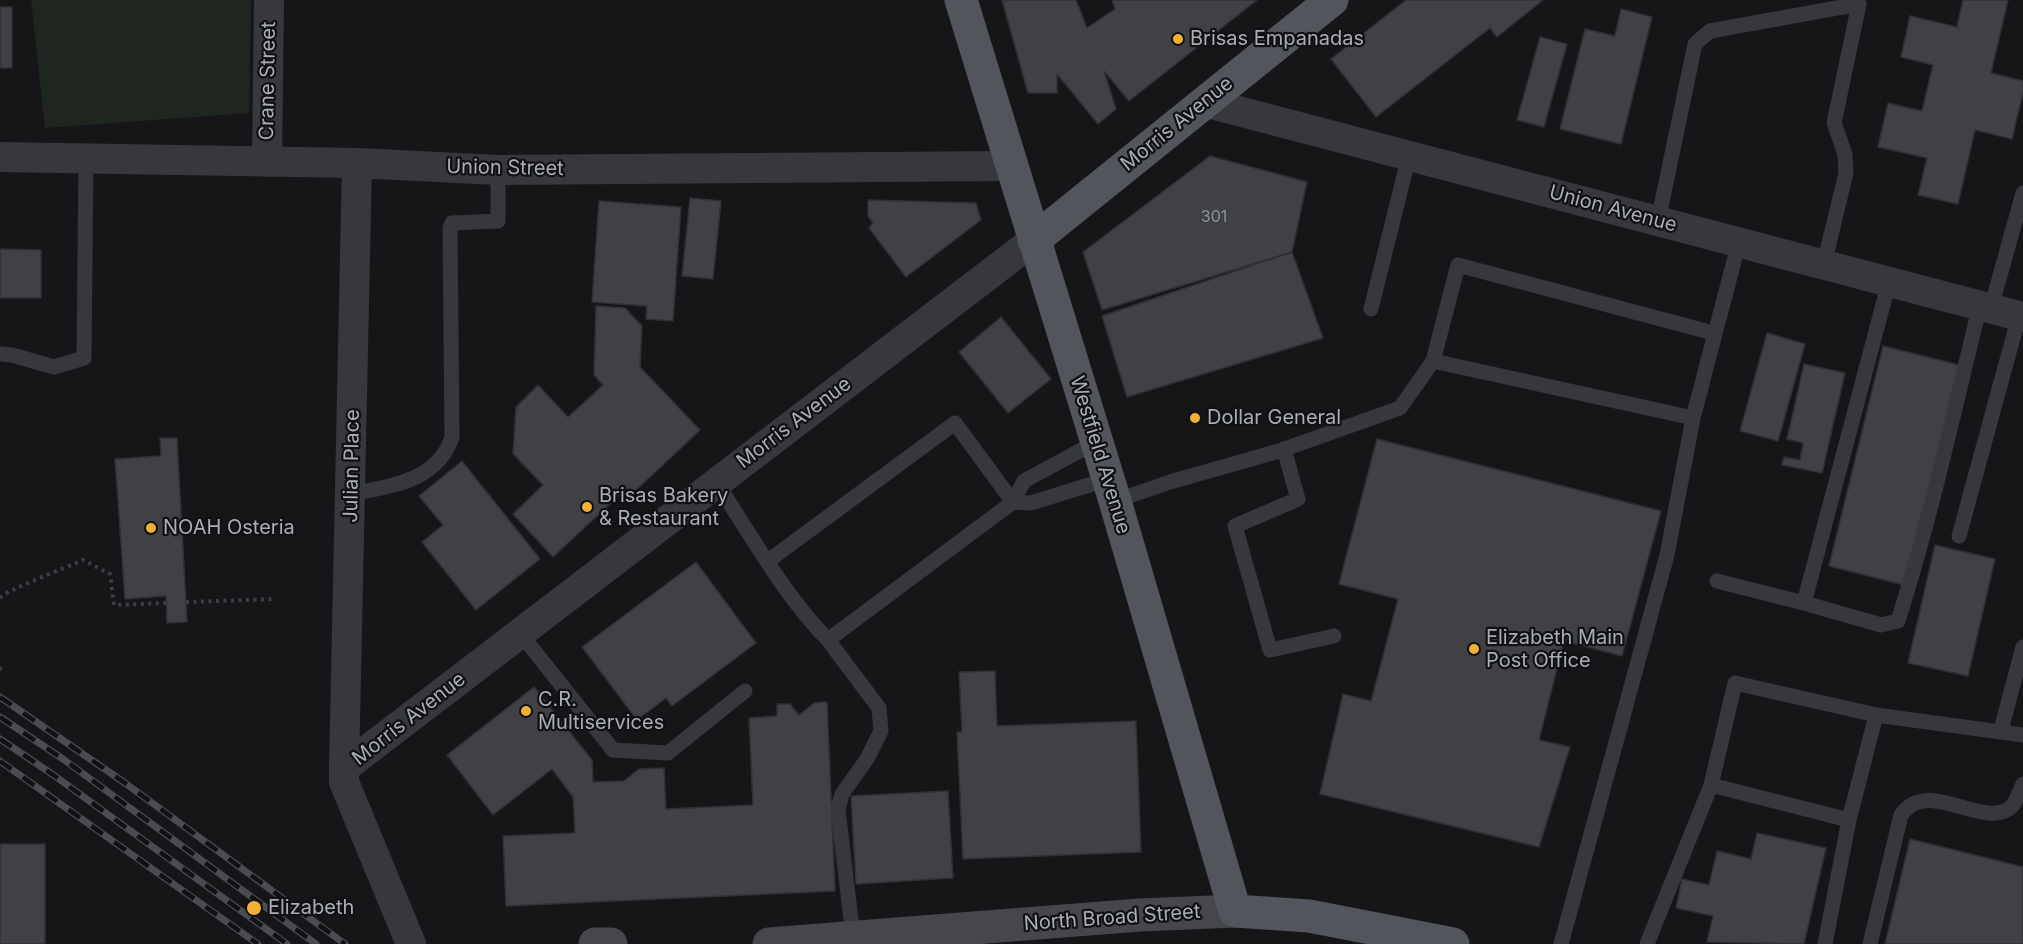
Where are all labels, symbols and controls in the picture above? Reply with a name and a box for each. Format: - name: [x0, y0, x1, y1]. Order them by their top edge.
- street label: Crane Street: [255, 21, 281, 141]
- place label: Brisas Empanadas: [1190, 27, 1364, 51]
- marker: Brisas Empanadas: [1171, 32, 1185, 46]
- street label: Morris Avenue: [1116, 72, 1238, 176]
- street label: Union Street: [446, 155, 564, 181]
- street label: Union Avenue: [1547, 180, 1679, 238]
- house number: 301: [1201, 207, 1227, 227]
- street label: Morris Avenue: [732, 372, 856, 474]
- street label: Westfield Avenue: [1065, 373, 1135, 537]
- place label: Dollar General: [1207, 406, 1341, 430]
- street label: Julian Place: [339, 409, 365, 523]
- marker: Dollar General: [1188, 411, 1202, 425]
- place label: Brisas Bakery & Restaurant: [599, 484, 728, 531]
- marker: Brisas Bakery & Restaurant: [580, 500, 594, 514]
- place label: NOAH Osteria: [163, 516, 295, 540]
- marker: NOAH Osteria: [144, 521, 158, 535]
- place label: Elizabeth Main Post Office: [1486, 626, 1624, 673]
- marker: Elizabeth Main Post Office: [1467, 642, 1481, 656]
- street label: Morris Avenue: [348, 667, 470, 771]
- place label: C.R. Multiservices: [538, 688, 664, 735]
- marker: C.R. Multiservices: [519, 704, 533, 718]
- place label: Elizabeth: [268, 896, 354, 920]
- marker: Elizabeth: [245, 899, 263, 917]
- street label: North Broad Street: [1023, 900, 1201, 936]

